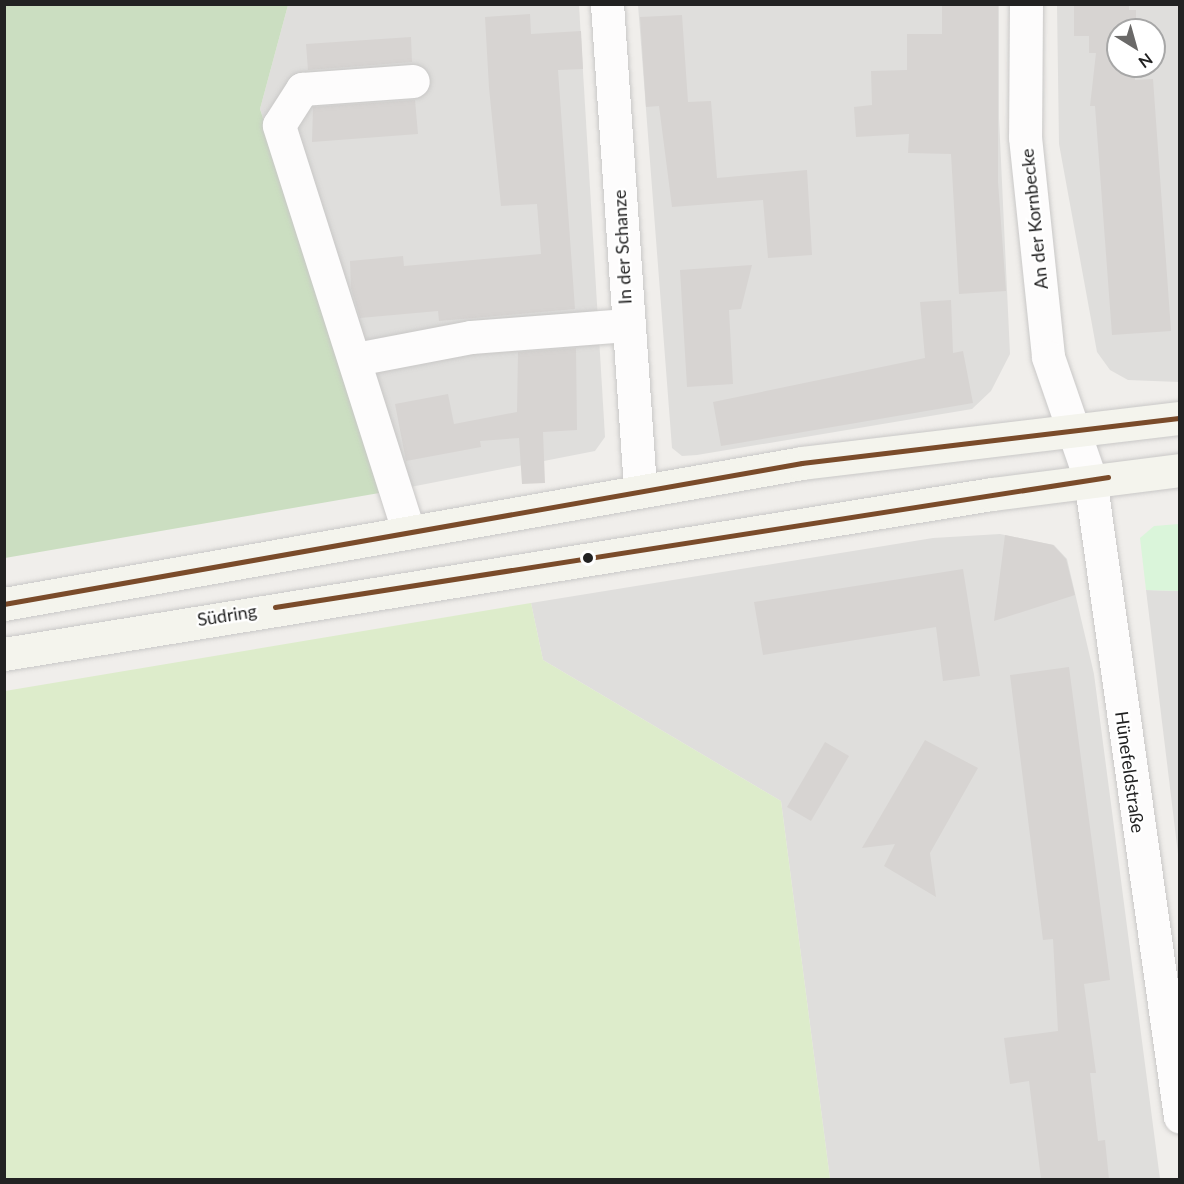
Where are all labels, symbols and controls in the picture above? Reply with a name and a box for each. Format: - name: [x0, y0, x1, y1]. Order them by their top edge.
- north arrow: [1106, 18, 1166, 78]
- text: N: [1135, 50, 1157, 72]
- street label: An der Kornbecke: [1016, 147, 1052, 291]
- street label: In der Schanze: [608, 189, 636, 305]
- unlabelled marker: [582, 552, 594, 564]
- street label: Südring: [196, 600, 258, 630]
- street label: Hünefeldstraße: [1111, 710, 1149, 834]

